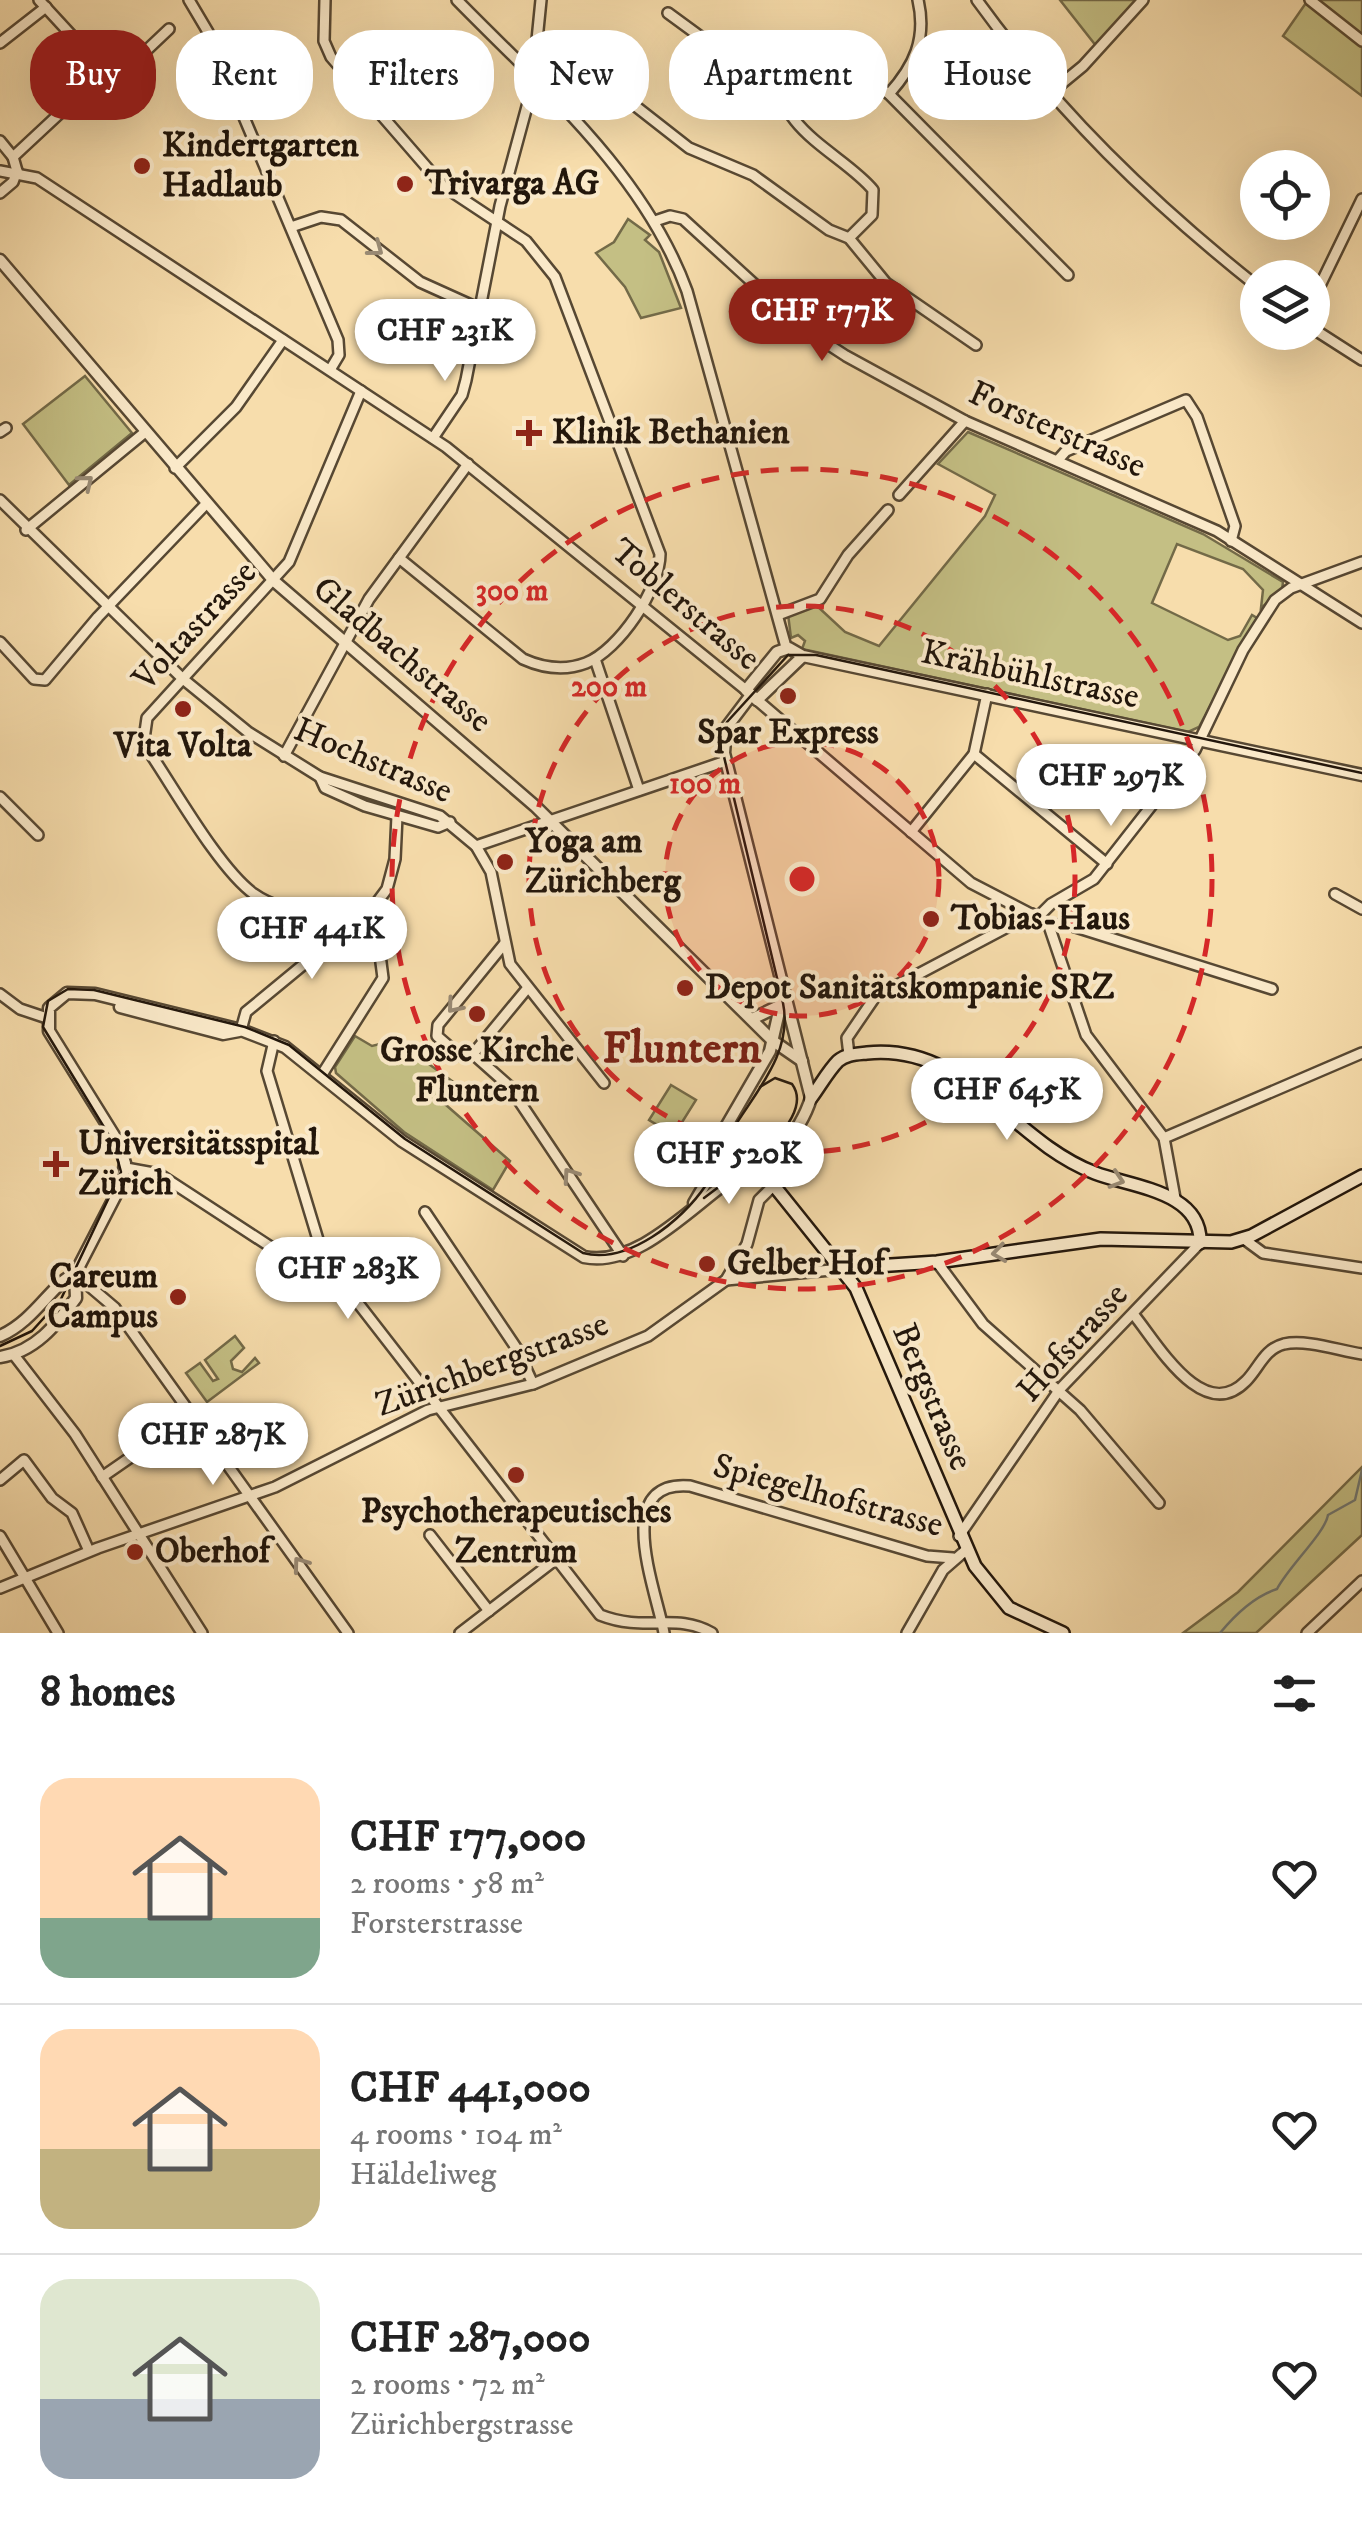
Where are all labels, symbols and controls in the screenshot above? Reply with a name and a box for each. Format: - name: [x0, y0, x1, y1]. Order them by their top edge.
- chip: Buy: [30, 30, 156, 120]
- chip: Rent: [176, 30, 313, 120]
- chip: Filters: [333, 30, 494, 120]
- chip: New: [514, 30, 649, 120]
- chip: Apartment: [669, 30, 888, 120]
- chip: House: [908, 30, 1067, 120]
- place label: Kindertgarten Hadlaub: [162, 124, 360, 208]
- map controls: [1240, 150, 1330, 350]
- button: locate: [1240, 150, 1330, 240]
- marker: Kindertgarten Hadlaub: [131, 155, 153, 177]
- place label: Trivarga AG: [424, 162, 600, 206]
- marker: Trivarga AG: [394, 173, 416, 195]
- one-way arrow: [365, 237, 383, 254]
- button: layers: [1240, 260, 1330, 350]
- pin: CHF 177K: [719, 279, 925, 364]
- text: CHF 177K: [751, 291, 893, 331]
- pin: CHF 231K: [342, 299, 548, 384]
- text: CHF 231K: [377, 311, 513, 351]
- street label: Forsterstrasse: [962, 371, 1152, 489]
- place label: Klinik Bethanien: [552, 411, 790, 455]
- marker: Klinik Bethanien: [516, 420, 542, 446]
- one-way arrow: [75, 476, 93, 494]
- street label: Toblerstrasse: [601, 529, 769, 681]
- street label: Voltastrasse: [123, 552, 266, 701]
- street label: Gladbachstrasse: [303, 567, 501, 743]
- text: 300 m: [476, 573, 549, 610]
- street label: Krähbühlstrasse: [917, 630, 1143, 720]
- text: 200 m: [571, 669, 647, 706]
- marker: Spar Express: [777, 685, 799, 707]
- marker: Vita Volta: [172, 698, 194, 720]
- street label: Hochstrasse: [287, 708, 459, 814]
- place label: Spar Express: [697, 711, 879, 755]
- place label: Vita Volta: [112, 724, 253, 768]
- pin: CHF 297K: [1008, 744, 1214, 829]
- text: CHF 297K: [1038, 756, 1184, 796]
- text: 100 m: [669, 766, 742, 803]
- place label: Yoga am Zürichberg: [524, 820, 682, 904]
- marker: Yoga am Zürichberg: [494, 851, 516, 873]
- centre of rings: [784, 861, 820, 897]
- pin: CHF 441K: [209, 897, 415, 982]
- place label: Tobias-Haus: [950, 897, 1130, 941]
- marker: Tobias-Haus: [920, 908, 942, 930]
- text: CHF 441K: [239, 909, 385, 949]
- place label: Depot Sanitätskompanie SRZ: [705, 966, 1115, 1010]
- marker: Depot Sanitätskompanie SRZ: [674, 977, 696, 999]
- one-way arrow: [447, 994, 465, 1012]
- marker: Grosse Kirche Fluntern: [466, 1003, 488, 1025]
- district label: Fluntern: [602, 1021, 762, 1077]
- place label: Grosse Kirche Fluntern: [380, 1029, 575, 1113]
- pin: CHF 645K: [904, 1058, 1110, 1143]
- text: CHF 645K: [933, 1070, 1081, 1110]
- place label: Universitätsspital Zürich: [78, 1122, 319, 1206]
- pin: CHF 520K: [626, 1122, 832, 1207]
- text: CHF 520K: [656, 1134, 802, 1174]
- marker: Universitätsspital Zürich: [43, 1151, 69, 1177]
- one-way arrow: [564, 1167, 583, 1185]
- one-way arrow: [1107, 1168, 1124, 1188]
- pin: CHF 283K: [245, 1237, 451, 1322]
- place label: Gelber Hof: [727, 1242, 891, 1286]
- one-way arrow: [990, 1242, 1007, 1263]
- text: CHF 283K: [278, 1249, 418, 1289]
- marker: Gelber Hof: [696, 1253, 718, 1275]
- place label: Careum Campus: [47, 1255, 158, 1339]
- street label: Hofstrasse: [1008, 1274, 1138, 1412]
- marker: Careum Campus: [167, 1286, 189, 1308]
- street label: Zürichbergstrasse: [370, 1303, 614, 1427]
- street label: Bergstrasse: [881, 1317, 983, 1477]
- pin: CHF 287K: [110, 1403, 316, 1488]
- text: CHF 287K: [140, 1415, 286, 1455]
- street label: Spiegelhofstrasse: [708, 1444, 948, 1548]
- marker: Psychotherapeutisches Zentrum: [505, 1464, 527, 1486]
- place label: Psychotherapeutisches Zentrum: [361, 1490, 672, 1574]
- place label: Oberhof: [155, 1530, 276, 1574]
- marker: Oberhof: [124, 1541, 146, 1563]
- one-way arrow: [294, 1557, 311, 1575]
- icon: filters: [1267, 1666, 1322, 1721]
- text: 8 homes: [40, 1667, 175, 1719]
- text: CHF 177,000: [350, 1812, 586, 1864]
- icon: home: [120, 1818, 240, 1938]
- icon: heart: [1267, 1851, 1322, 1906]
- text: 2 rooms · 58 m²: [350, 1864, 544, 1904]
- text: Forsterstrasse: [350, 1904, 523, 1944]
- text: CHF 441,000: [350, 2063, 591, 2115]
- icon: home: [120, 2069, 240, 2189]
- icon: heart: [1267, 2102, 1322, 2157]
- text: 4 rooms · 104 m²: [350, 2115, 562, 2155]
- text: Häldeliweg: [350, 2155, 496, 2195]
- text: CHF 287,000: [350, 2313, 591, 2365]
- icon: home: [120, 2319, 240, 2439]
- icon: heart: [1267, 2352, 1322, 2407]
- text: 2 rooms · 72 m²: [350, 2365, 545, 2405]
- text: Zürichbergstrasse: [350, 2405, 574, 2445]

